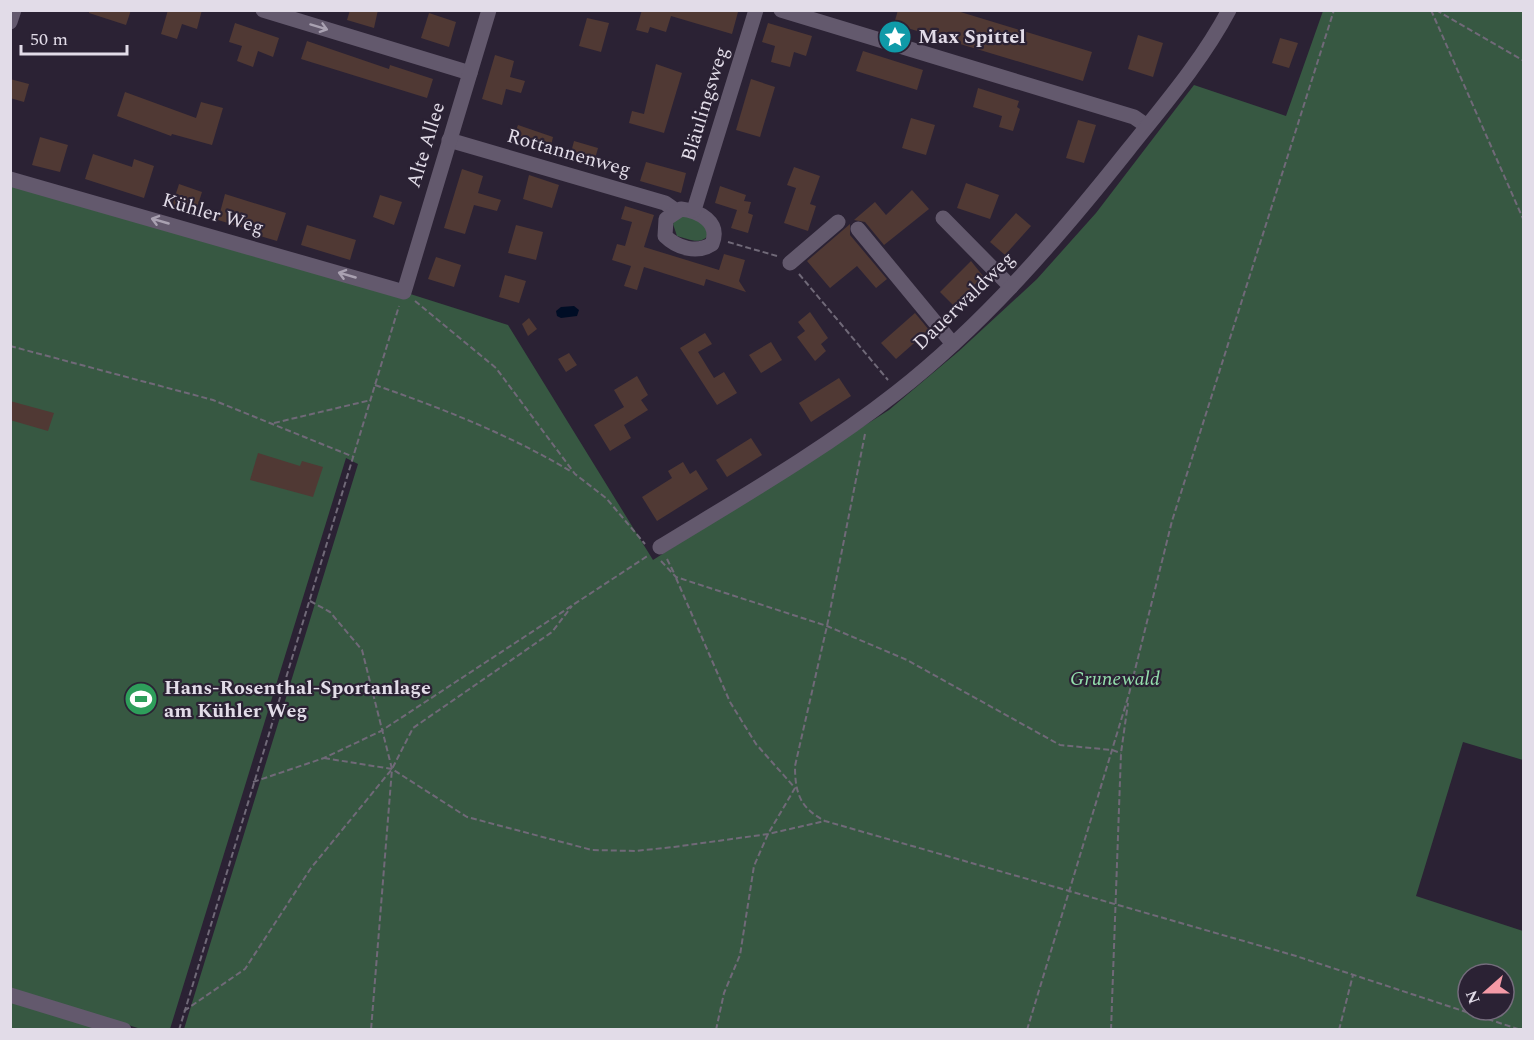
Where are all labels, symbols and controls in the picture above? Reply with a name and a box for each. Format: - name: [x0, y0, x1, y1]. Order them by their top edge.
- scale bar: [21, 18, 128, 56]
- place icon: Max Spittel: [877, 19, 913, 55]
- one-way arrow: [309, 22, 328, 33]
- place label: Max Spittel: [918, 22, 1026, 52]
- text: 50 m: [30, 26, 68, 53]
- street label: Bläulingsweg: [673, 43, 737, 165]
- street label: Alte Allee: [399, 98, 453, 192]
- street label: Rottannenweg: [503, 121, 635, 185]
- street label: Kühler Weg: [158, 185, 268, 243]
- one-way arrow: [151, 215, 170, 226]
- street label: Dauerwaldweg: [906, 245, 1022, 357]
- one-way arrow: [338, 269, 357, 280]
- park label: Grunewald: [1070, 664, 1160, 694]
- place label: Hans-Rosenthal-Sportanlage am Kühler Weg: [164, 673, 431, 726]
- sports icon: Hans-Rosenthal-Sportanlage am Kühler Weg: [123, 681, 159, 717]
- north arrow: [1456, 962, 1516, 1022]
- text: N: [1459, 987, 1486, 1007]

